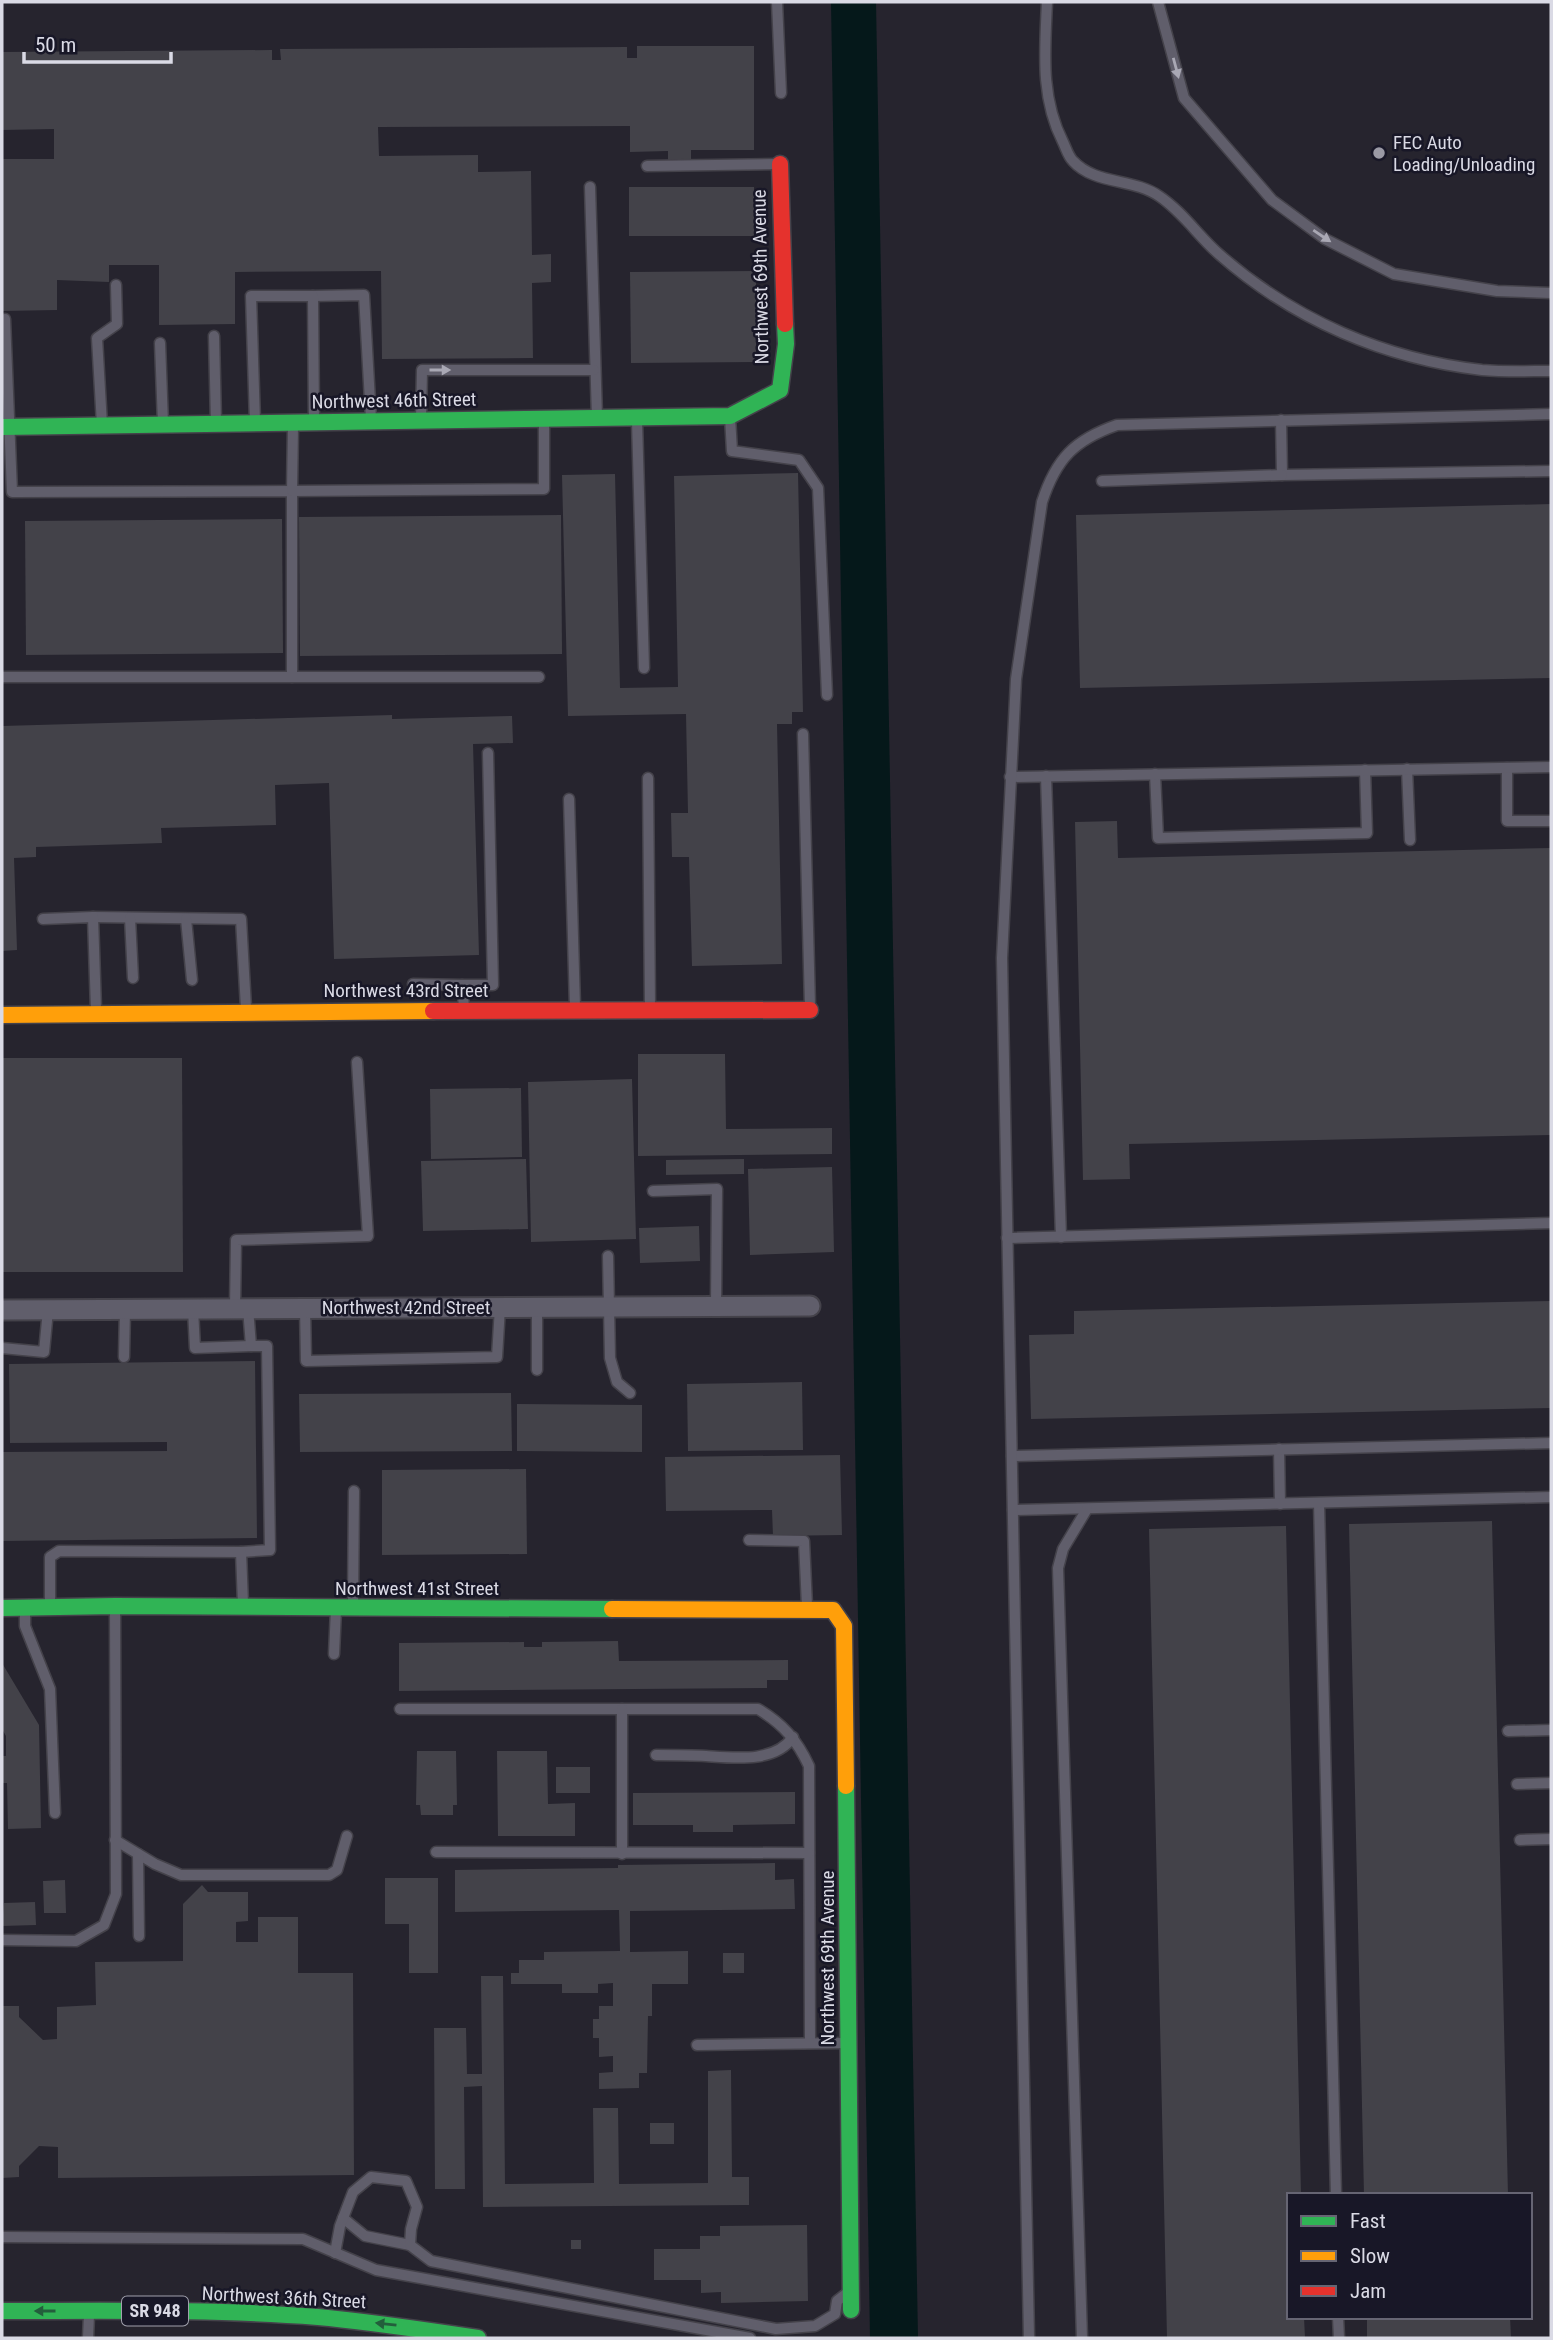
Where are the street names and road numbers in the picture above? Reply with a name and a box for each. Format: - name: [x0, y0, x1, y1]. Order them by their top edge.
- street label: Northwest 69th Avenue: [747, 189, 774, 365]
- street label: Northwest 46th Street: [311, 388, 477, 413]
- street label: Northwest 43rd Street: [324, 979, 488, 1002]
- street label: Northwest 42nd Street: [322, 1296, 490, 1319]
- street label: Northwest 41st Street: [335, 1577, 499, 1600]
- street label: Northwest 69th Avenue: [816, 1870, 839, 2045]
- street label: Northwest 36th Street: [201, 2282, 367, 2313]
- road number: SR 948: [122, 2297, 188, 2326]

